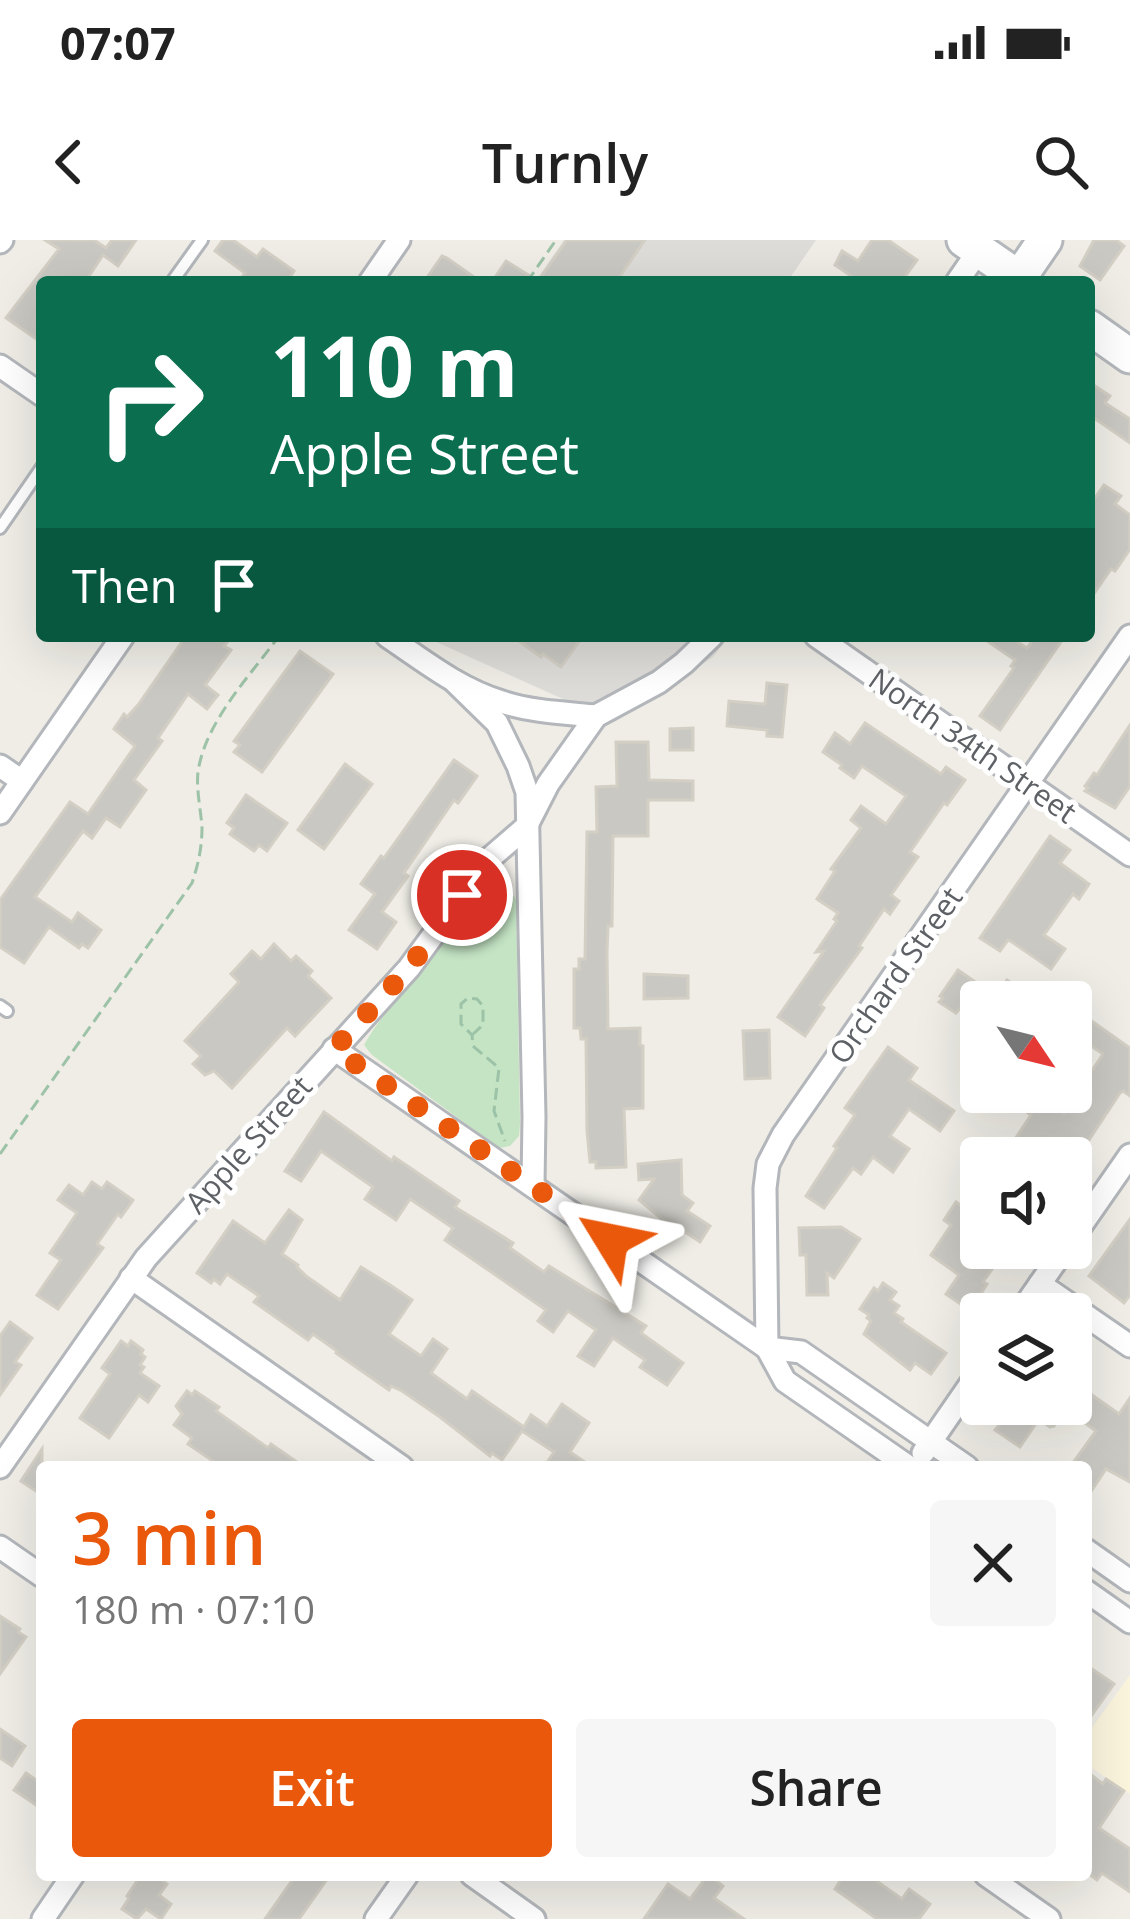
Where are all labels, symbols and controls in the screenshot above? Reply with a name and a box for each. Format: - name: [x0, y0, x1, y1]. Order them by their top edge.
- text: 07:07: [60, 12, 176, 73]
- text: Turnly: [482, 125, 648, 199]
- icon: back: [36, 129, 102, 195]
- icon: search: [1028, 129, 1094, 195]
- text: 110 m: [270, 307, 518, 422]
- icon: right: [72, 324, 228, 480]
- text: Apple Street: [270, 416, 579, 490]
- icon: arrive: [201, 552, 267, 618]
- text: Then: [72, 555, 177, 616]
- street label: North 34th Street: [861, 658, 1085, 832]
- pin: [411, 844, 513, 946]
- icon: arrive: [429, 862, 495, 928]
- street label: Orchard Street: [819, 878, 971, 1072]
- north arrow: [960, 981, 1092, 1113]
- map controls: [960, 981, 1092, 1425]
- street label: Apple Street: [175, 1066, 321, 1222]
- button: sound: [960, 1137, 1092, 1269]
- position arrow: [548, 1177, 674, 1303]
- button: layers: [960, 1293, 1092, 1425]
- text: 3 min: [72, 1488, 266, 1586]
- button: close: [930, 1500, 1056, 1626]
- text: 180 m · 07:10: [72, 1582, 315, 1635]
- button: Exit: [72, 1719, 552, 1857]
- button: Share: [576, 1719, 1056, 1857]

